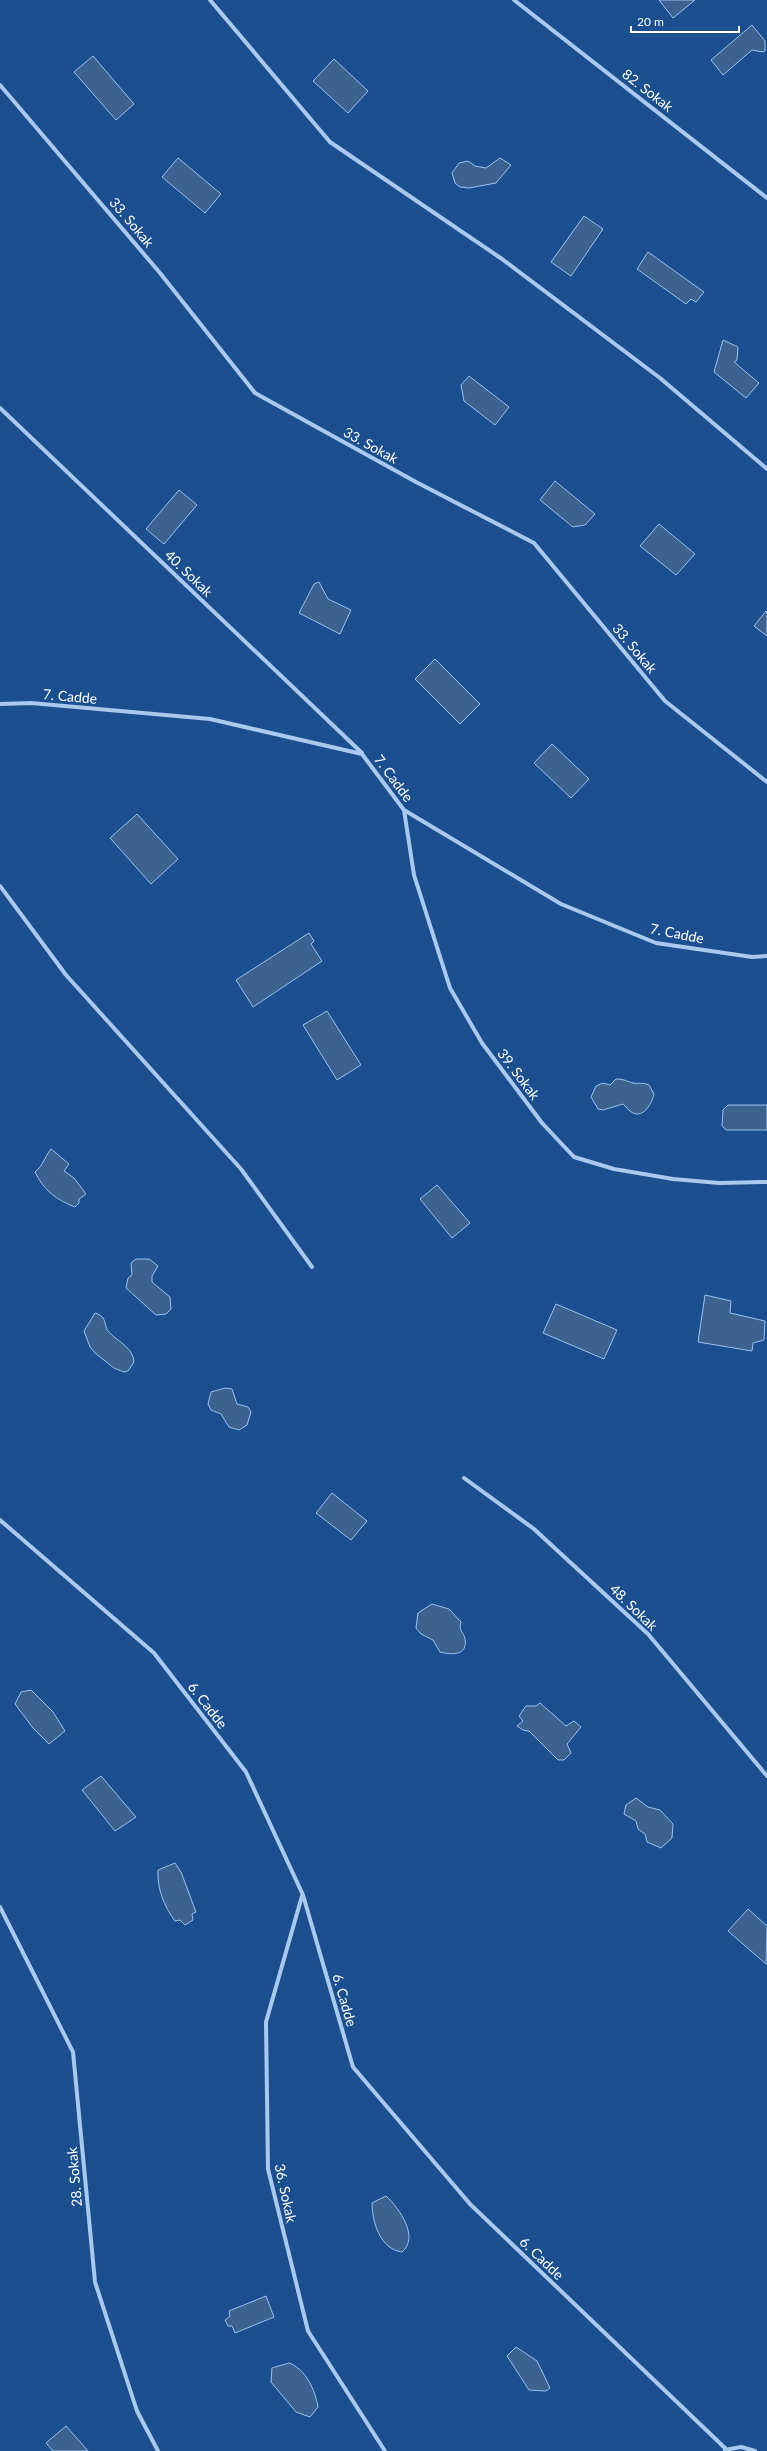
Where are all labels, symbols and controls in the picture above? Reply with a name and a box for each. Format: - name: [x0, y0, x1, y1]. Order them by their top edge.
- scale bar: [631, 8, 739, 34]
- text: 20 m: [637, 14, 664, 29]
- street label: 82. Sokak: [619, 65, 677, 116]
- street label: 33. Sokak: [106, 194, 158, 251]
- street label: 33. Sokak: [341, 423, 402, 467]
- street label: 40. Sokak: [162, 546, 217, 600]
- street label: 33. Sokak: [609, 620, 661, 677]
- street label: 7. Cadde: [42, 685, 98, 707]
- street label: 7. Cadde: [371, 751, 417, 805]
- street label: 7. Cadde: [649, 919, 705, 947]
- street label: 39. Sokak: [494, 1045, 544, 1104]
- street label: 48. Sokak: [607, 1580, 662, 1634]
- street label: 6. Cadde: [185, 1678, 231, 1732]
- street label: 6. Cadde: [329, 1972, 361, 2028]
- street label: 28. Sokak: [63, 2146, 85, 2208]
- street label: 36. Sokak: [271, 2162, 301, 2225]
- street label: 6. Cadde: [517, 2233, 567, 2283]

